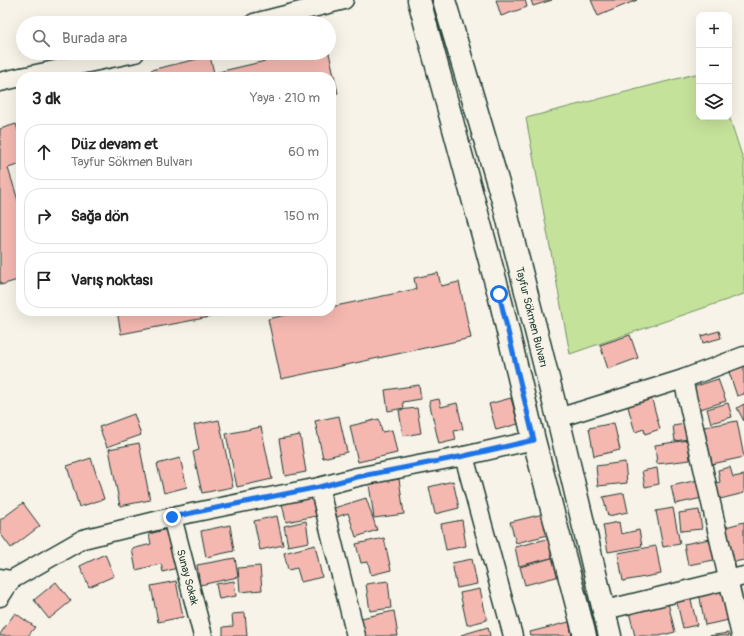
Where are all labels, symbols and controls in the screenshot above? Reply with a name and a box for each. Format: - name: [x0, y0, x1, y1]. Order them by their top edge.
- map controls: [696, 12, 732, 120]
- button: +: [696, 12, 732, 48]
- search box: [16, 16, 336, 60]
- icon: search: [30, 27, 52, 49]
- text: Burada ara: [62, 29, 127, 48]
- button: −: [696, 48, 732, 84]
- button: layers: [696, 84, 732, 120]
- text: 3 dk: [32, 88, 61, 109]
- text: Yaya · 210 m: [250, 90, 320, 106]
- text: Düz devam et: [71, 135, 158, 154]
- icon: ahead: [33, 141, 55, 163]
- text: 60 m: [288, 144, 319, 160]
- text: Tayfur Sökmen Bulvarı: [71, 154, 193, 170]
- icon: right: [33, 205, 55, 227]
- text: Sağa dön: [71, 207, 129, 226]
- text: 150 m: [284, 208, 319, 224]
- street label: Tayfur Sökmen Bulvarı: [513, 266, 550, 369]
- icon: arrive: [33, 269, 55, 291]
- text: Varış noktası: [71, 271, 153, 290]
- route start: [490, 285, 508, 303]
- route end: [163, 508, 181, 526]
- street label: Sunay Sokak: [174, 548, 201, 607]

